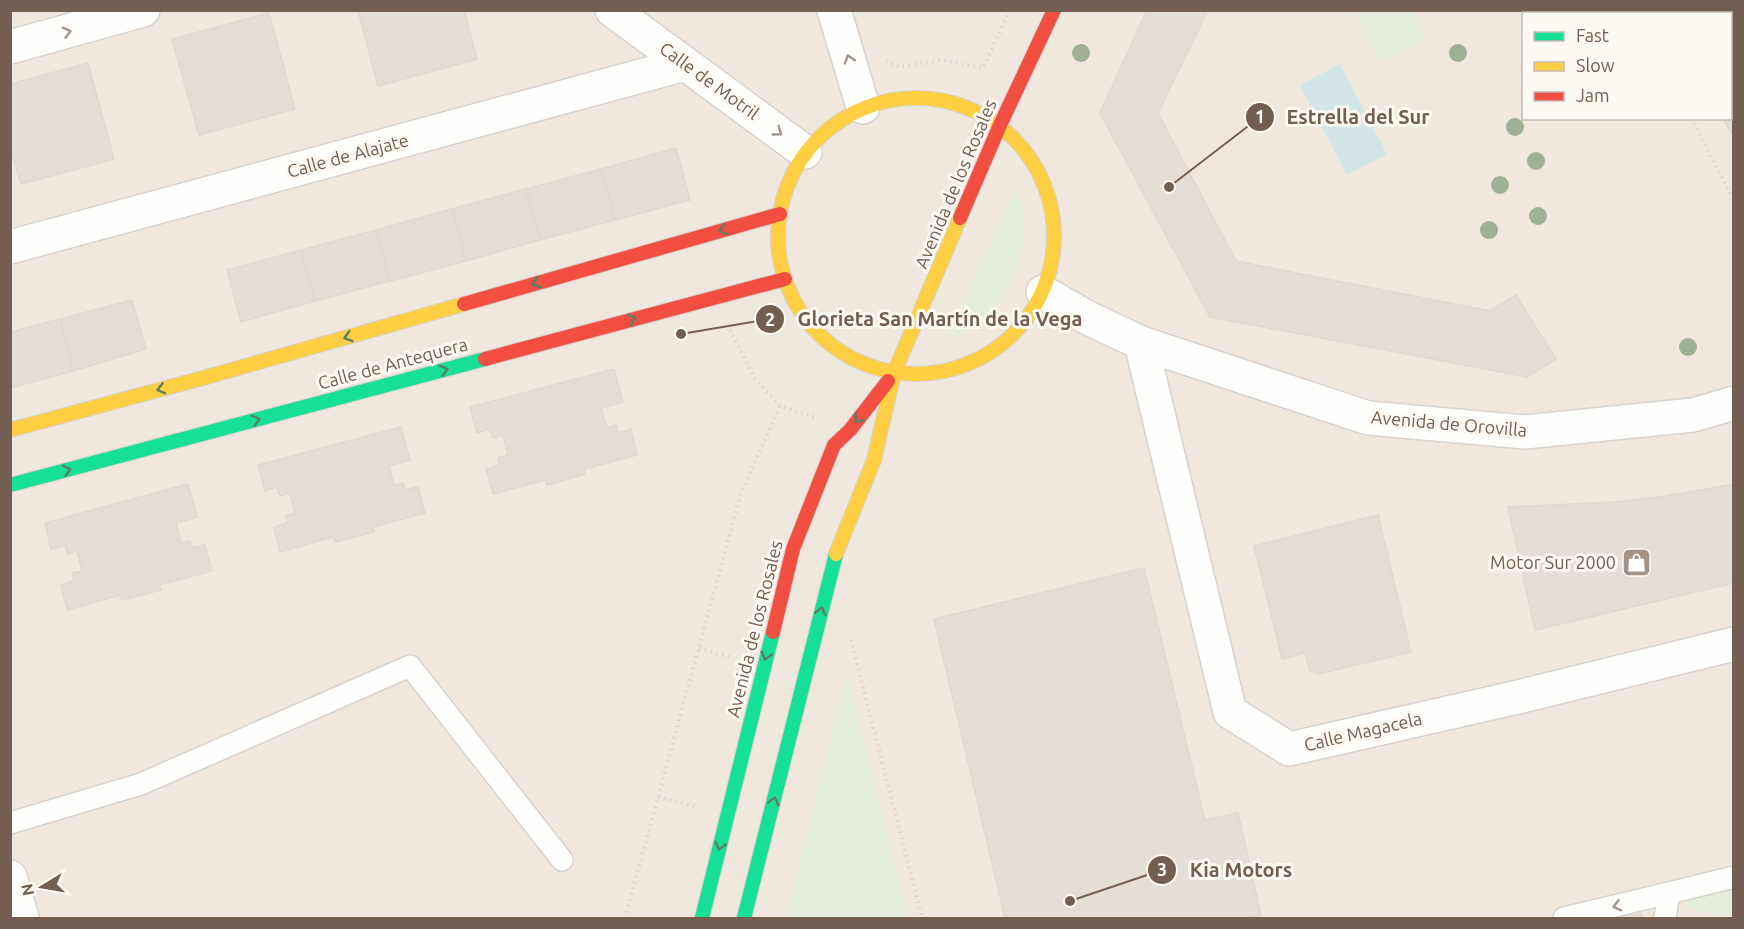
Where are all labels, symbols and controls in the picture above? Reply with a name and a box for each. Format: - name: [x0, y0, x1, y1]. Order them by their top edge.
- legend: [1522, 12, 1732, 120]
- text: Fast: [1576, 25, 1609, 45]
- one-way arrow: [61, 27, 72, 39]
- street label: Calle de Motril: [656, 38, 763, 123]
- one-way arrow: [844, 54, 856, 65]
- text: Slow: [1576, 55, 1615, 75]
- text: Jam: [1576, 85, 1610, 105]
- street label: Avenida de los Rosales: [910, 96, 1000, 271]
- callout: Estrella del Sur: [1245, 98, 1442, 136]
- text: Estrella del Sur: [1286, 105, 1430, 128]
- text: 1: [1255, 106, 1265, 126]
- one-way arrow: [772, 125, 783, 136]
- street label: Calle de Alajate: [285, 129, 411, 181]
- one-way arrow: [718, 223, 729, 235]
- one-way arrow: [531, 276, 542, 288]
- callout: Glorieta San Martín de la Vega: [755, 300, 1094, 338]
- text: Glorieta San Martín de la Vega: [798, 307, 1082, 330]
- text: 2: [765, 309, 775, 329]
- one-way arrow: [627, 314, 637, 327]
- one-way arrow: [343, 329, 353, 342]
- street label: Calle de Antequera: [316, 333, 470, 393]
- one-way arrow: [439, 364, 449, 377]
- one-way arrow: [156, 382, 166, 395]
- street label: Avenida de Orovilla: [1370, 406, 1528, 440]
- one-way arrow: [855, 412, 866, 423]
- one-way arrow: [250, 414, 260, 427]
- one-way arrow: [62, 464, 72, 477]
- street label: Avenida de los Rosales: [722, 538, 786, 719]
- shop icon: Motor Sur 2000: [1621, 547, 1653, 579]
- place label: Motor Sur 2000: [1490, 552, 1616, 572]
- one-way arrow: [813, 607, 826, 617]
- one-way arrow: [761, 651, 774, 661]
- street label: Calle Magacela: [1302, 708, 1424, 754]
- one-way arrow: [766, 796, 779, 806]
- one-way arrow: [714, 840, 727, 850]
- callout: Kia Motors: [1147, 851, 1304, 889]
- north arrow: [12, 857, 72, 917]
- text: Kia Motors: [1190, 858, 1292, 881]
- text: 3: [1157, 859, 1167, 879]
- text: N: [17, 882, 37, 897]
- one-way arrow: [1612, 898, 1622, 911]

